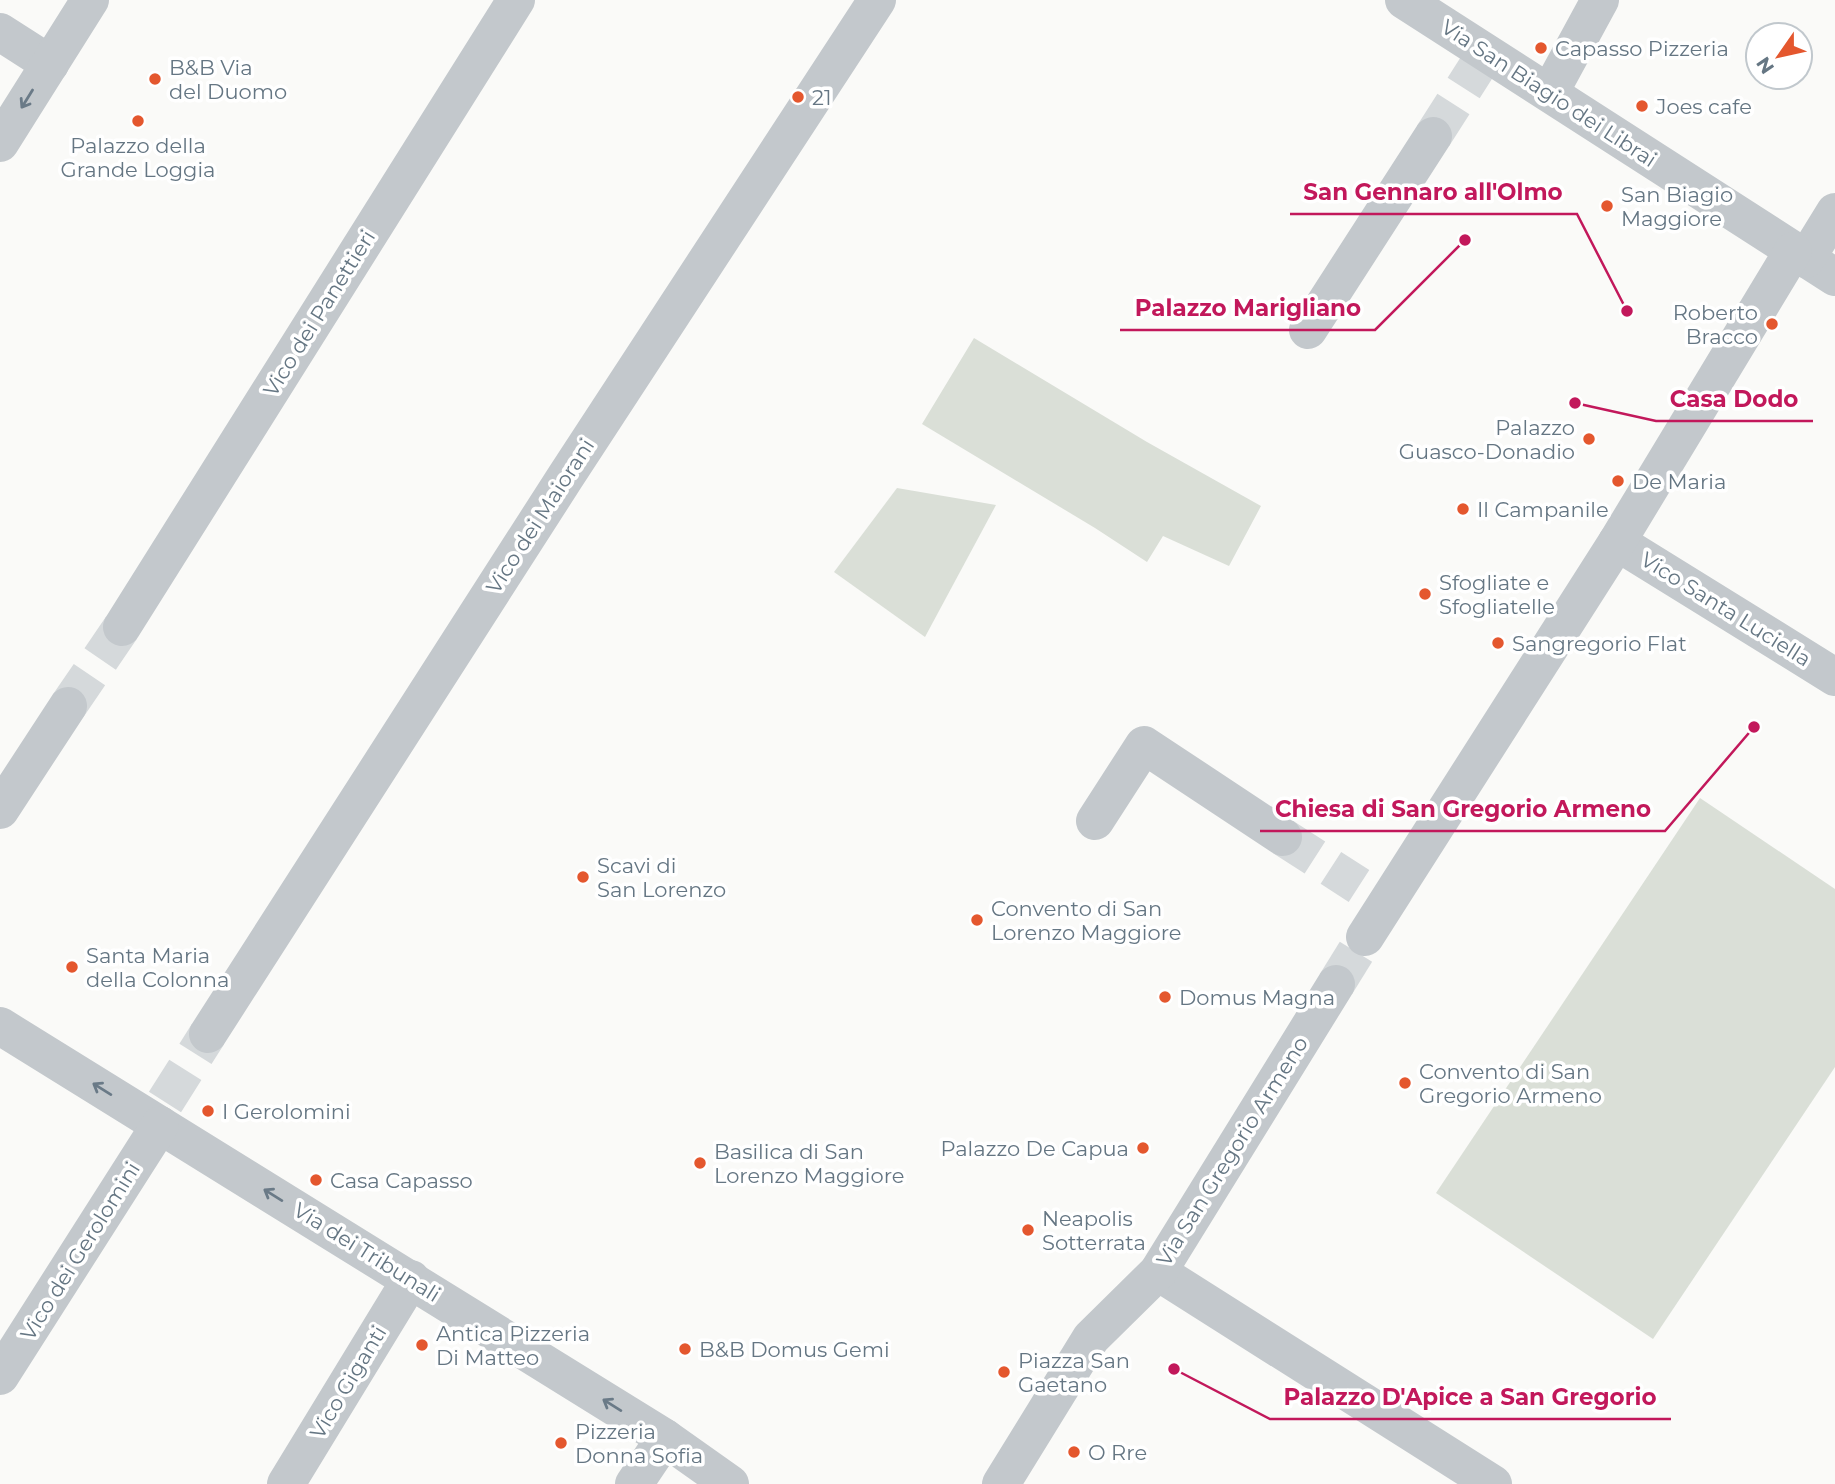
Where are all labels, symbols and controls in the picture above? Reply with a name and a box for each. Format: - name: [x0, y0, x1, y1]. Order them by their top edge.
- street label: Via San Biagio dei Librai: [1437, 14, 1661, 172]
- north arrow: [1744, 21, 1814, 91]
- place label: Capasso Pizzeria: [1555, 36, 1729, 61]
- marker: Capasso Pizzeria: [1533, 40, 1549, 56]
- text: N: [1751, 52, 1779, 78]
- place label: B&B Via del Duomo: [169, 55, 287, 104]
- marker: B&B Via del Duomo: [147, 71, 163, 87]
- place label: 21: [812, 85, 832, 110]
- one-way arrow: [20, 89, 35, 108]
- marker: 21: [790, 89, 806, 105]
- place label: Joes cafe: [1655, 94, 1752, 119]
- marker: Joes cafe: [1634, 98, 1650, 114]
- marker: Palazzo della Grande Loggia: [130, 113, 146, 129]
- place label: Palazzo della Grande Loggia: [61, 133, 216, 182]
- callout: San Gennaro all'Olmo: [1290, 170, 1577, 214]
- text: San Gennaro all'Olmo: [1303, 178, 1563, 206]
- place label: San Biagio Maggiore: [1621, 182, 1733, 231]
- marker: San Biagio Maggiore: [1599, 198, 1615, 214]
- street label: Vico dei Panettieri: [258, 225, 380, 401]
- callout: Palazzo Marigliano: [1120, 286, 1375, 330]
- text: Palazzo Marigliano: [1135, 294, 1361, 322]
- place label: Roberto Bracco: [1673, 300, 1758, 349]
- marker: Roberto Bracco: [1764, 316, 1780, 332]
- callout: Casa Dodo: [1656, 377, 1813, 421]
- text: Casa Dodo: [1670, 385, 1798, 413]
- place label: Palazzo Guasco-Donadio: [1399, 415, 1575, 464]
- marker: Palazzo Guasco-Donadio: [1581, 431, 1597, 447]
- street label: Vico dei Maiorani: [481, 434, 599, 598]
- place label: De Maria: [1632, 469, 1726, 494]
- marker: De Maria: [1610, 473, 1626, 489]
- place label: Il Campanile: [1477, 497, 1609, 522]
- marker: Il Campanile: [1455, 501, 1471, 517]
- street label: Vico Santa Luciella: [1636, 547, 1816, 671]
- place label: Sfogliate e Sfogliatelle: [1439, 570, 1555, 619]
- marker: Sfogliate e Sfogliatelle: [1417, 586, 1433, 602]
- place label: Sangregorio Flat: [1512, 631, 1687, 656]
- marker: Sangregorio Flat: [1490, 635, 1506, 651]
- callout: Chiesa di San Gregorio Armeno: [1260, 787, 1665, 831]
- text: Chiesa di San Gregorio Armeno: [1275, 795, 1651, 823]
- place label: Scavi di San Lorenzo: [597, 853, 726, 902]
- marker: Scavi di San Lorenzo: [575, 869, 591, 885]
- place label: Convento di San Lorenzo Maggiore: [991, 896, 1182, 945]
- marker: Convento di San Lorenzo Maggiore: [969, 912, 985, 928]
- place label: Santa Maria della Colonna: [86, 943, 229, 992]
- marker: Santa Maria della Colonna: [64, 959, 80, 975]
- place label: Domus Magna: [1179, 985, 1335, 1010]
- marker: Domus Magna: [1157, 989, 1173, 1005]
- street label: Via San Gregorio Armeno: [1151, 1032, 1313, 1270]
- place label: Convento di San Gregorio Armeno: [1419, 1059, 1602, 1108]
- marker: Convento di San Gregorio Armeno: [1397, 1075, 1413, 1091]
- one-way arrow: [92, 1082, 112, 1096]
- place label: I Gerolomini: [222, 1099, 351, 1124]
- marker: I Gerolomini: [200, 1103, 216, 1119]
- place label: Palazzo De Capua: [940, 1136, 1129, 1161]
- place label: Basilica di San Lorenzo Maggiore: [714, 1139, 905, 1188]
- marker: Palazzo De Capua: [1135, 1140, 1151, 1156]
- marker: Basilica di San Lorenzo Maggiore: [692, 1155, 708, 1171]
- street label: Vico dei Gerolomini: [15, 1157, 145, 1345]
- place label: Casa Capasso: [330, 1168, 473, 1193]
- marker: Casa Capasso: [308, 1172, 324, 1188]
- one-way arrow: [264, 1187, 284, 1201]
- street label: Via dei Tribunali: [289, 1197, 445, 1307]
- place label: Neapolis Sotterrata: [1042, 1206, 1146, 1255]
- marker: Neapolis Sotterrata: [1020, 1222, 1036, 1238]
- street label: Vico Giganti: [305, 1321, 391, 1443]
- place label: Antica Pizzeria Di Matteo: [436, 1321, 590, 1370]
- marker: Antica Pizzeria Di Matteo: [414, 1337, 430, 1353]
- place label: B&B Domus Gemi: [699, 1337, 890, 1362]
- marker: B&B Domus Gemi: [677, 1341, 693, 1357]
- place label: Piazza San Gaetano: [1018, 1348, 1130, 1397]
- marker: Piazza San Gaetano: [996, 1364, 1012, 1380]
- callout: Palazzo D'Apice a San Gregorio: [1270, 1375, 1671, 1419]
- text: Palazzo D'Apice a San Gregorio: [1284, 1383, 1656, 1411]
- one-way arrow: [603, 1398, 623, 1412]
- place label: Pizzeria Donna Sofia: [575, 1419, 703, 1468]
- marker: Pizzeria Donna Sofia: [553, 1435, 569, 1451]
- place label: O Rre: [1088, 1440, 1147, 1465]
- marker: O Rre: [1066, 1444, 1082, 1460]

